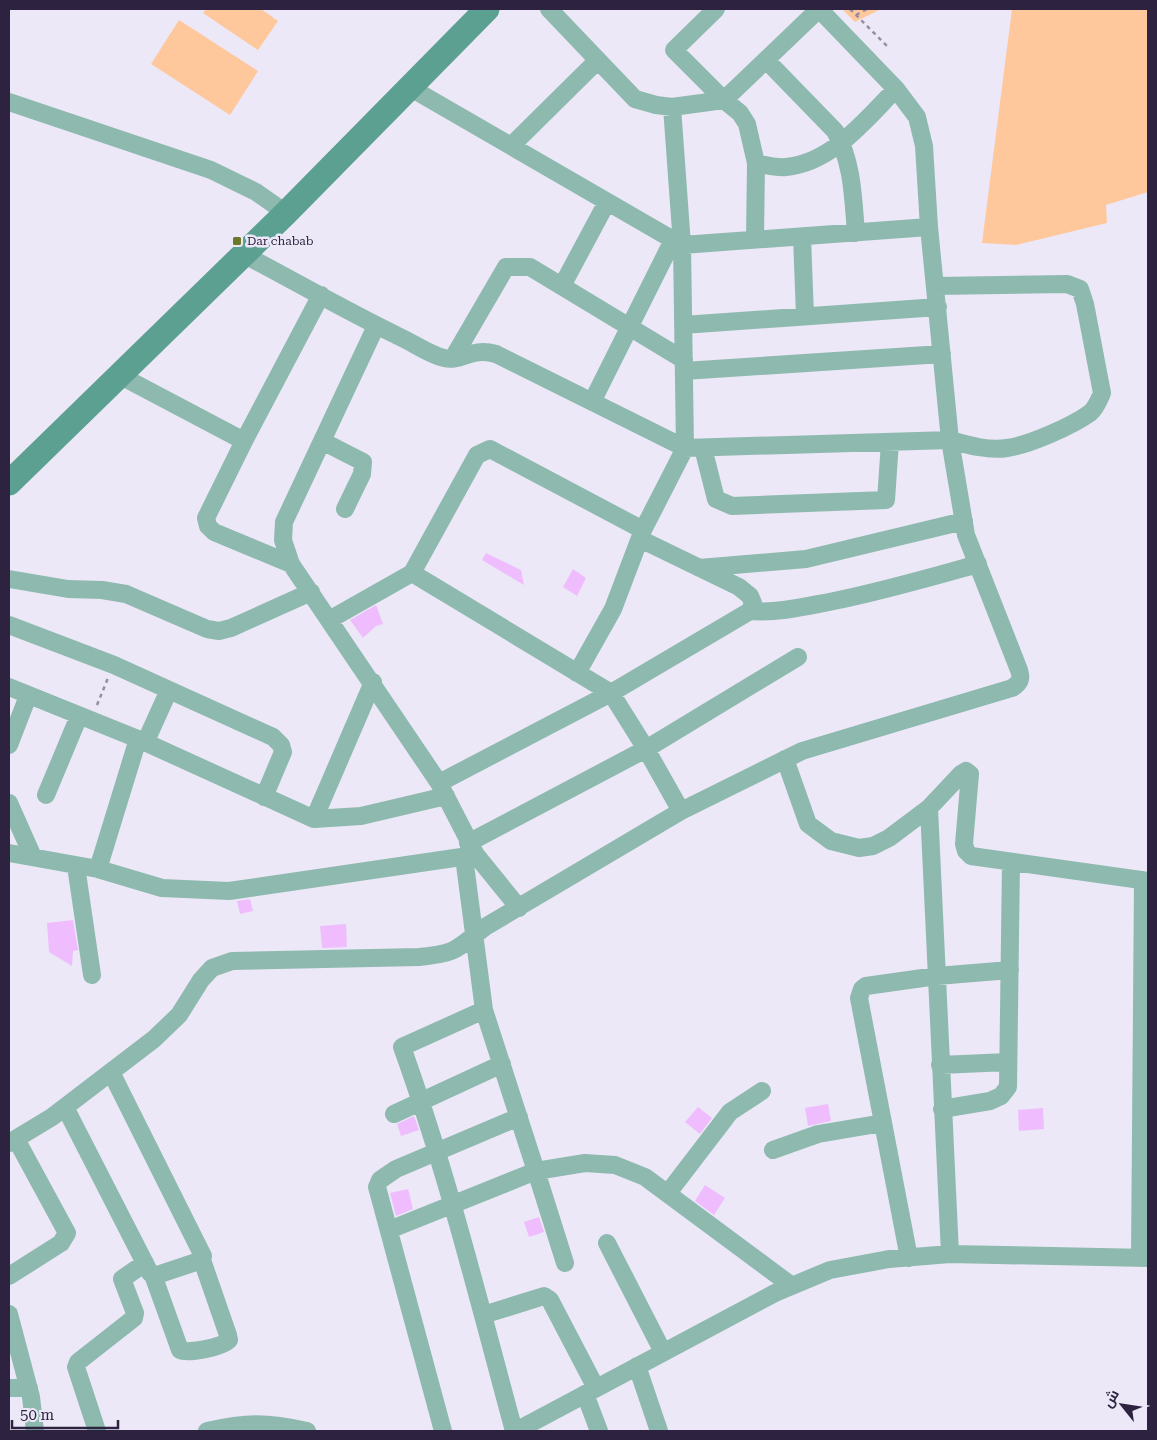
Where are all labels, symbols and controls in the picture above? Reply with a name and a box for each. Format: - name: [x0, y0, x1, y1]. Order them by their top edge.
- place label: Dar chabab: [247, 234, 314, 248]
- marker: Dar chabab: [231, 235, 243, 247]
- north arrow: [1097, 1380, 1147, 1430]
- text: ش: [1099, 1387, 1123, 1411]
- scale bar: [12, 1398, 119, 1430]
- text: 50 m: [20, 1406, 55, 1424]

